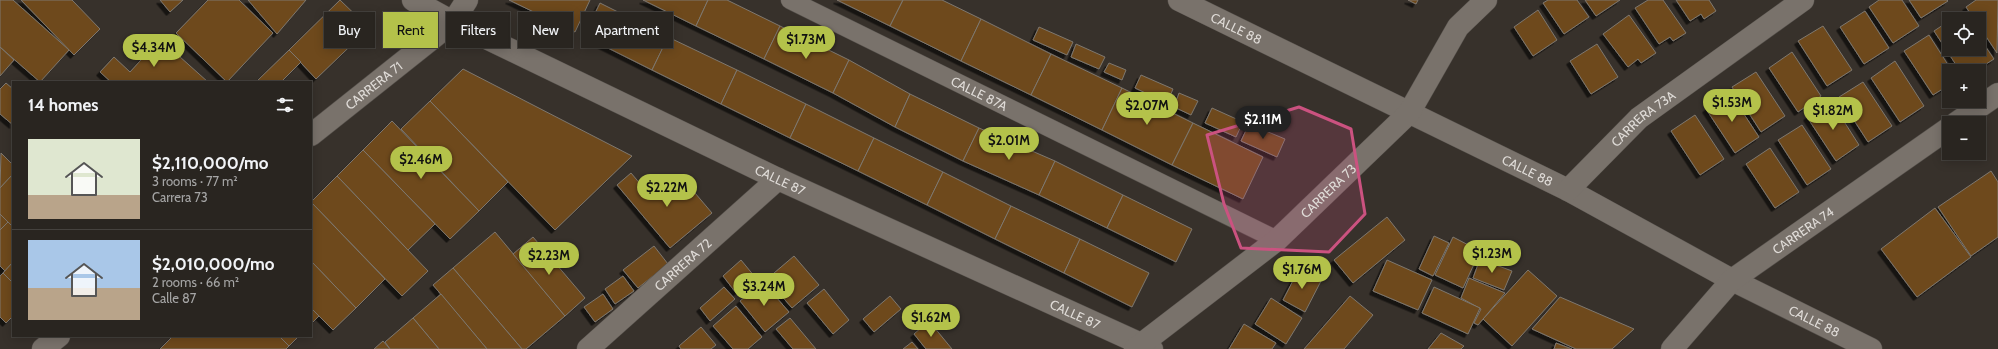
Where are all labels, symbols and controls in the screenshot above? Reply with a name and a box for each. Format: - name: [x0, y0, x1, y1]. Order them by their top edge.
- street label: CALLE 88: [1208, 9, 1265, 47]
- chip: Buy: [324, 12, 375, 48]
- chip: Rent: [383, 12, 438, 48]
- chip: Filters: [446, 12, 510, 48]
- chip: New: [518, 12, 573, 48]
- chip: Apartment: [581, 12, 673, 48]
- map controls: [1942, 12, 1986, 160]
- button: locate: [1942, 12, 1986, 56]
- pin: $1.73M: [773, 26, 839, 60]
- text: $1.73M: [786, 31, 826, 47]
- pin: $4.34M: [121, 34, 187, 68]
- text: $4.34M: [132, 39, 176, 55]
- street label: CARRERA 71: [342, 58, 405, 113]
- button: +: [1942, 64, 1986, 108]
- street label: CALLE 87A: [948, 73, 1010, 114]
- street label: CARRERA 73A: [1607, 87, 1678, 150]
- pin: $1.53M: [1699, 89, 1765, 123]
- pin: $2.07M: [1114, 92, 1180, 126]
- icon: filters: [274, 94, 296, 116]
- text: $1.53M: [1712, 94, 1752, 110]
- text: 14 homes: [28, 95, 98, 115]
- text: $2.07M: [1125, 97, 1169, 113]
- pin: $1.82M: [1800, 97, 1866, 131]
- text: $1.82M: [1813, 102, 1853, 118]
- pin: $2.11M: [1230, 106, 1296, 140]
- text: $2.11M: [1244, 111, 1282, 127]
- button: −: [1942, 116, 1986, 160]
- pin: $2.01M: [976, 127, 1042, 161]
- text: $2.01M: [988, 132, 1030, 148]
- pin: $2.46M: [388, 146, 454, 180]
- text: $2.46M: [399, 151, 443, 167]
- street label: CALLE 88: [1499, 151, 1556, 190]
- text: $2,110,000/mo: [152, 153, 269, 173]
- icon: home: [60, 155, 108, 203]
- street label: CARRERA 73: [1297, 160, 1359, 221]
- street label: CALLE 87: [753, 161, 808, 199]
- text: 3 rooms · 77 m²: [152, 173, 238, 189]
- pin: $2.22M: [634, 174, 700, 208]
- text: $2.22M: [646, 179, 688, 195]
- text: Carrera 73: [152, 189, 208, 205]
- street label: CARRERA 74: [1769, 203, 1837, 257]
- street label: CARRERA 72: [651, 235, 715, 294]
- pin: $1.23M: [1459, 240, 1525, 274]
- pin: $2.23M: [516, 242, 582, 276]
- text: $1.23M: [1472, 245, 1512, 261]
- text: $2.23M: [528, 247, 570, 263]
- text: $2,010,000/mo: [152, 254, 274, 274]
- icon: home: [60, 256, 108, 304]
- pin: $1.76M: [1269, 256, 1335, 290]
- text: $1.76M: [1282, 261, 1322, 277]
- pin: $3.24M: [731, 273, 797, 307]
- text: 2 rooms · 66 m²: [152, 274, 239, 290]
- text: $3.24M: [742, 278, 786, 294]
- text: Calle 87: [152, 290, 196, 306]
- street label: CALLE 87: [1047, 296, 1103, 333]
- street label: CALLE 88: [1786, 302, 1843, 340]
- pin: $1.62M: [898, 304, 964, 338]
- text: $1.62M: [911, 309, 951, 325]

